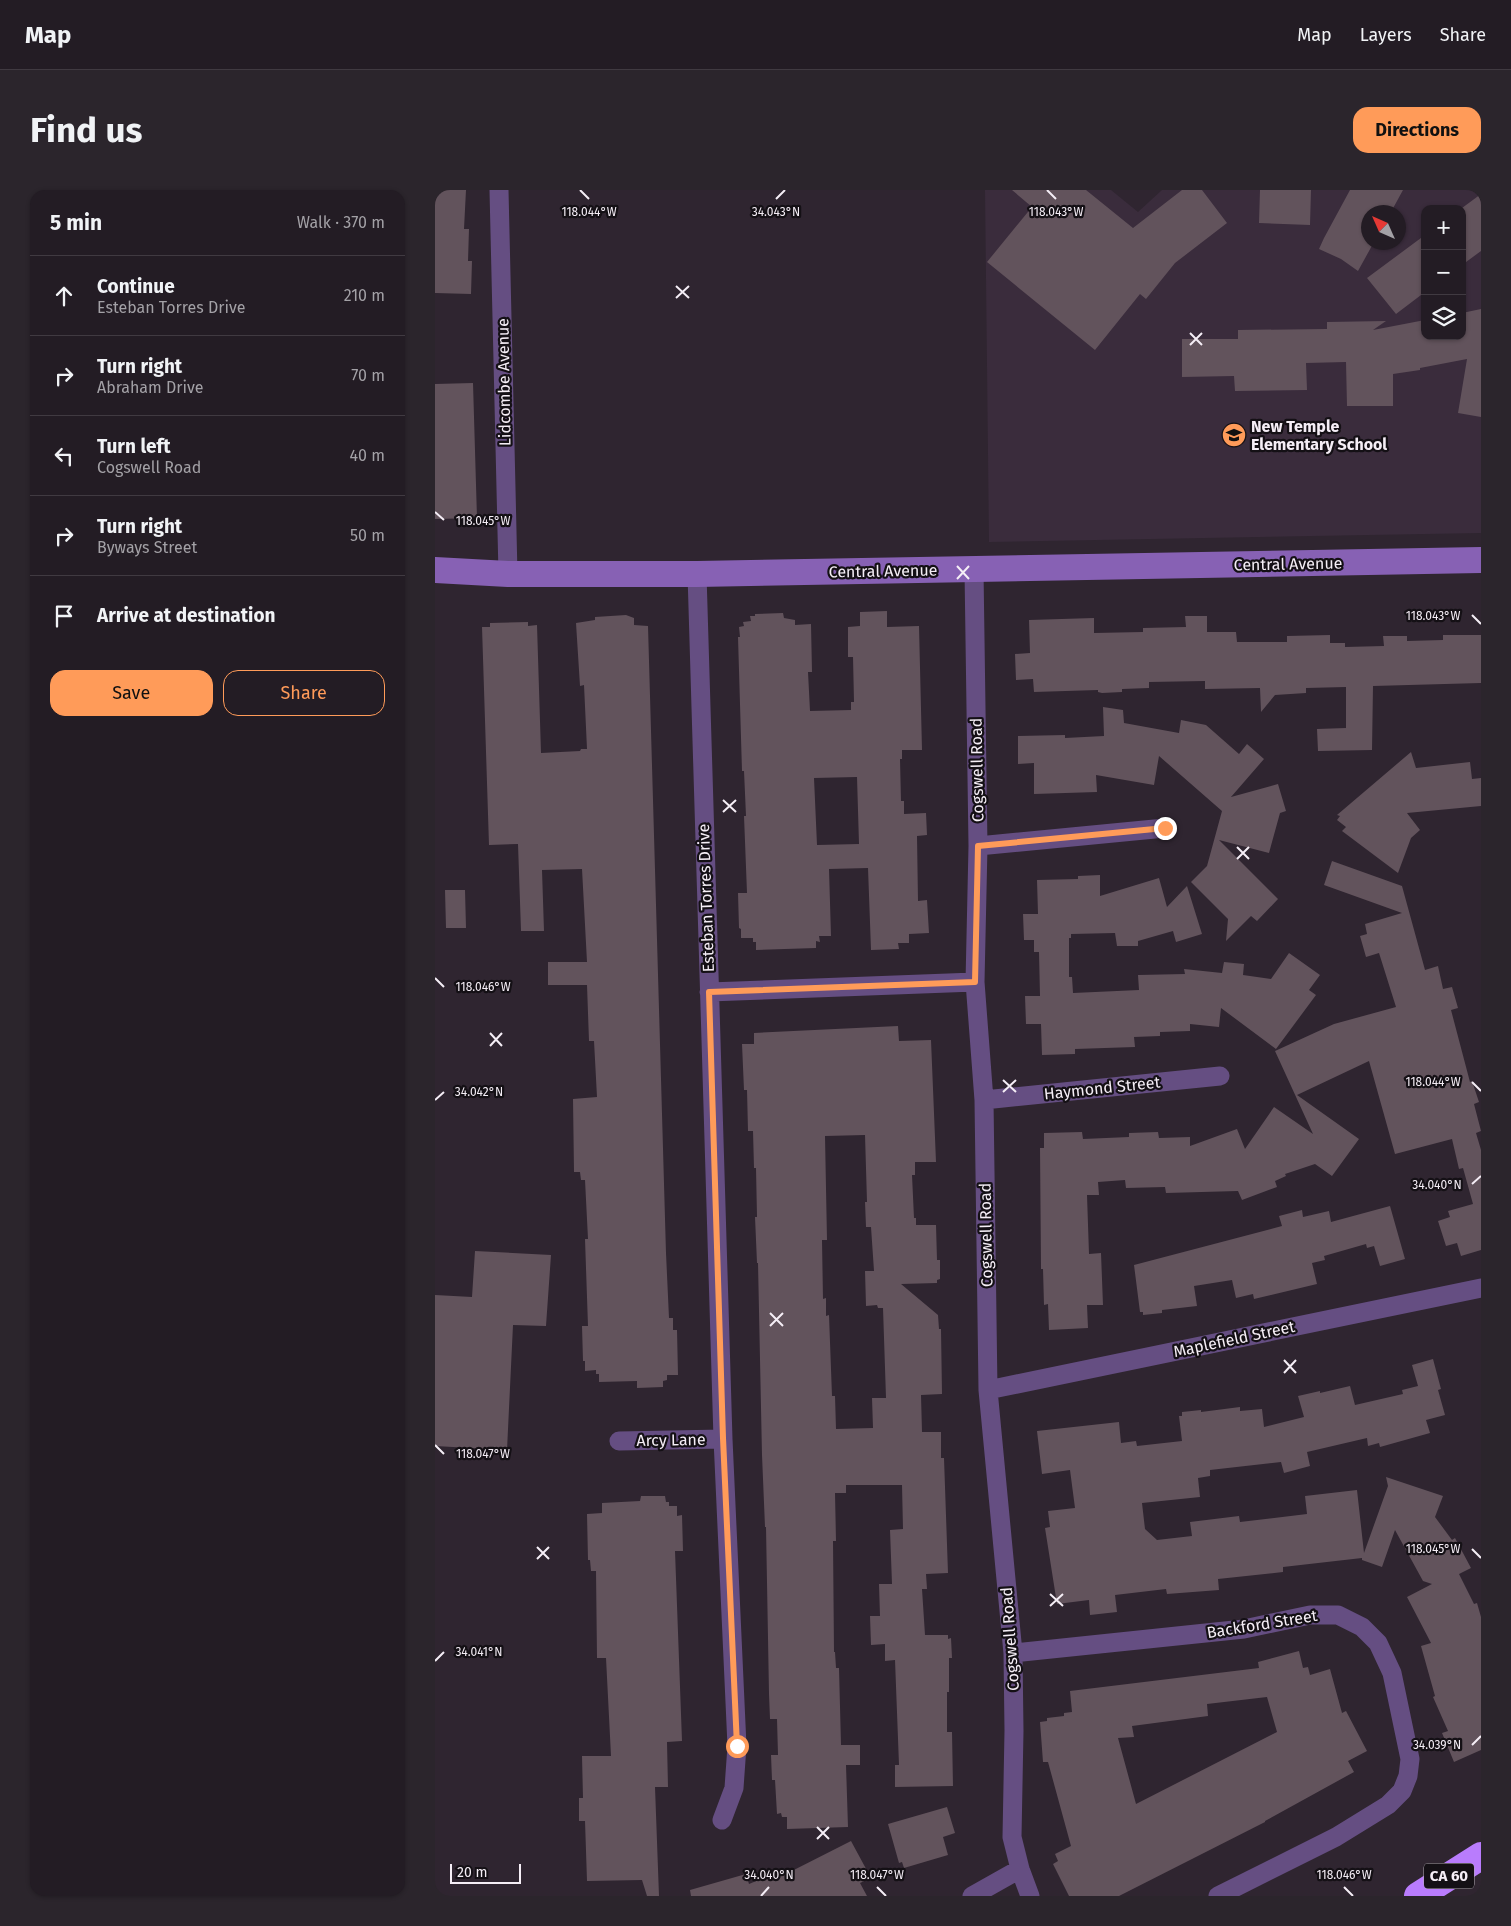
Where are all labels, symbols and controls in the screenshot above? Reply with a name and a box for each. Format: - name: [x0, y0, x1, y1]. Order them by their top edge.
- text: Map: [25, 21, 71, 49]
- text: Map: [1297, 24, 1332, 46]
- text: Layers: [1360, 24, 1412, 46]
- text: Share: [1440, 24, 1486, 46]
- button: Directions: [1353, 107, 1481, 153]
- text: Find us: [30, 109, 142, 151]
- text: 118.044°W: [561, 205, 617, 219]
- text: 34.043°N: [752, 205, 800, 219]
- text: 118.043°W: [1029, 205, 1083, 219]
- north arrow: [1361, 205, 1406, 250]
- map controls: [1421, 205, 1466, 340]
- button: +: [1421, 205, 1466, 250]
- text: 5 min: [50, 210, 102, 236]
- text: Walk · 370 m: [297, 213, 385, 232]
- button: −: [1421, 250, 1466, 295]
- text: Continue: [97, 275, 175, 298]
- icon: ahead: [50, 282, 78, 310]
- text: 210 m: [344, 286, 385, 305]
- button: layers: [1421, 295, 1466, 340]
- text: Esteban Torres Drive: [97, 298, 245, 317]
- street label: Lidcombe Avenue: [493, 318, 515, 446]
- text: Turn right: [97, 355, 182, 378]
- icon: right: [50, 362, 78, 390]
- text: 70 m: [351, 366, 385, 385]
- text: Abraham Drive: [97, 378, 204, 397]
- place label: New Temple Elementary School: [1251, 417, 1387, 454]
- school or university icon: New Temple Elementary School: [1221, 422, 1247, 448]
- text: Turn left: [97, 435, 171, 458]
- icon: left: [50, 442, 78, 470]
- text: 40 m: [350, 446, 385, 465]
- text: Cogswell Road: [97, 458, 201, 477]
- text: 118.045°W: [456, 514, 510, 528]
- text: Turn right: [97, 515, 182, 538]
- icon: right: [50, 522, 78, 550]
- text: 50 m: [350, 526, 385, 545]
- text: Byways Street: [97, 538, 197, 557]
- street label: Central Avenue: [1233, 554, 1343, 574]
- street label: Central Avenue: [828, 561, 938, 581]
- icon: arrive: [50, 602, 78, 630]
- text: Arrive at destination: [97, 604, 276, 627]
- text: 118.043°W: [1406, 609, 1460, 623]
- button: Save: [50, 670, 213, 716]
- button: Share: [223, 670, 385, 716]
- street label: Cogswell Road: [967, 718, 987, 822]
- route end: [1154, 817, 1177, 840]
- street label: Esteban Torres Drive: [694, 823, 718, 973]
- text: 118.046°W: [455, 980, 511, 994]
- street label: Haymond Street: [1043, 1072, 1161, 1104]
- text: 118.044°W: [1405, 1075, 1461, 1089]
- text: 34.042°N: [455, 1085, 503, 1099]
- text: 34.040°N: [1412, 1178, 1462, 1192]
- street label: Cogswell Road: [976, 1183, 996, 1287]
- street label: Maplefield Street: [1172, 1317, 1297, 1361]
- street label: Arcy Lane: [636, 1430, 706, 1450]
- text: 118.047°W: [456, 1447, 510, 1461]
- text: 118.045°W: [1406, 1542, 1460, 1556]
- street label: Cogswell Road: [997, 1586, 1023, 1692]
- street label: Backford Street: [1205, 1606, 1319, 1642]
- text: 34.041°N: [455, 1645, 503, 1659]
- route start: [726, 1735, 749, 1758]
- text: 34.039°N: [1413, 1738, 1461, 1752]
- scale bar: [450, 1861, 521, 1884]
- text: 20 m: [457, 1864, 487, 1881]
- road number: CA 60: [1424, 1864, 1474, 1888]
- text: 34.040°N: [744, 1868, 794, 1882]
- text: 118.047°W: [850, 1868, 904, 1882]
- text: 118.046°W: [1316, 1868, 1372, 1882]

